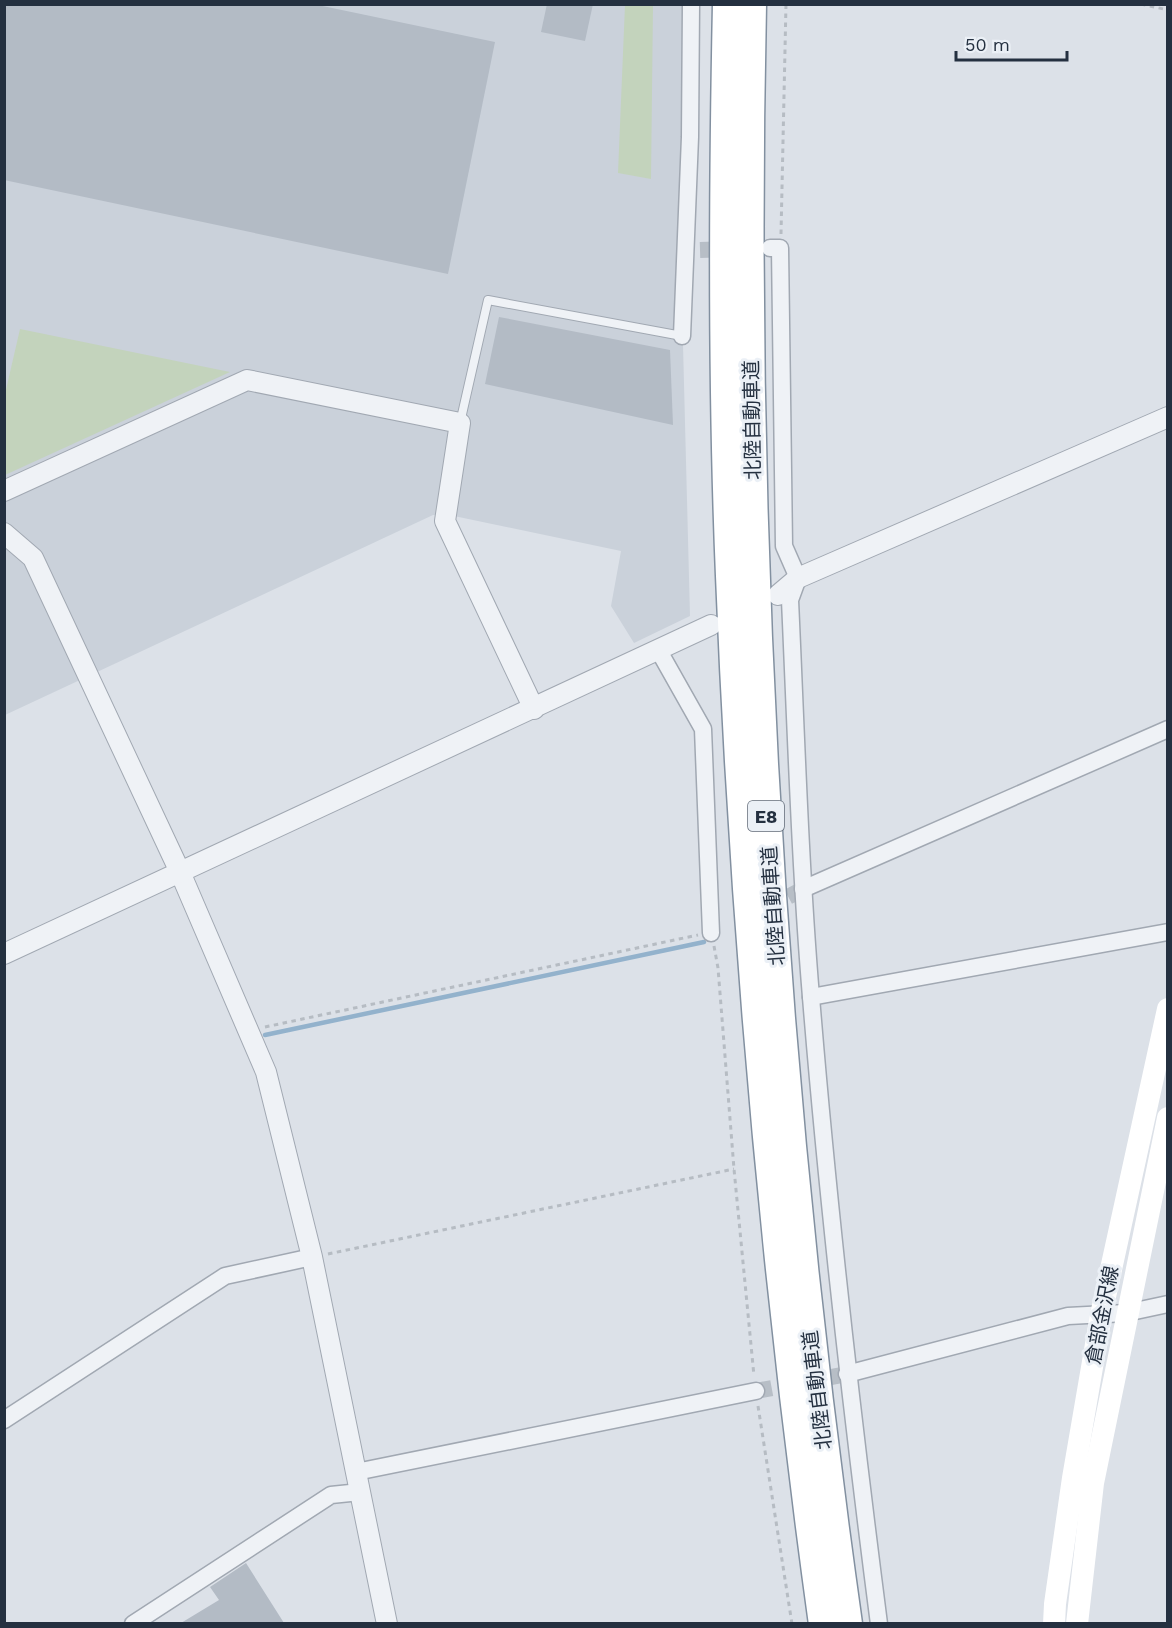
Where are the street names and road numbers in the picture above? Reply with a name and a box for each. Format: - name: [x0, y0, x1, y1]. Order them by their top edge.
- street label: 北陸自動車道: [739, 360, 765, 480]
- road number: E8: [748, 801, 784, 831]
- street label: 北陸自動車道: [757, 845, 789, 967]
- street label: 倉部金沢線: [1081, 1264, 1123, 1366]
- street label: 北陸自動車道: [798, 1329, 836, 1451]

